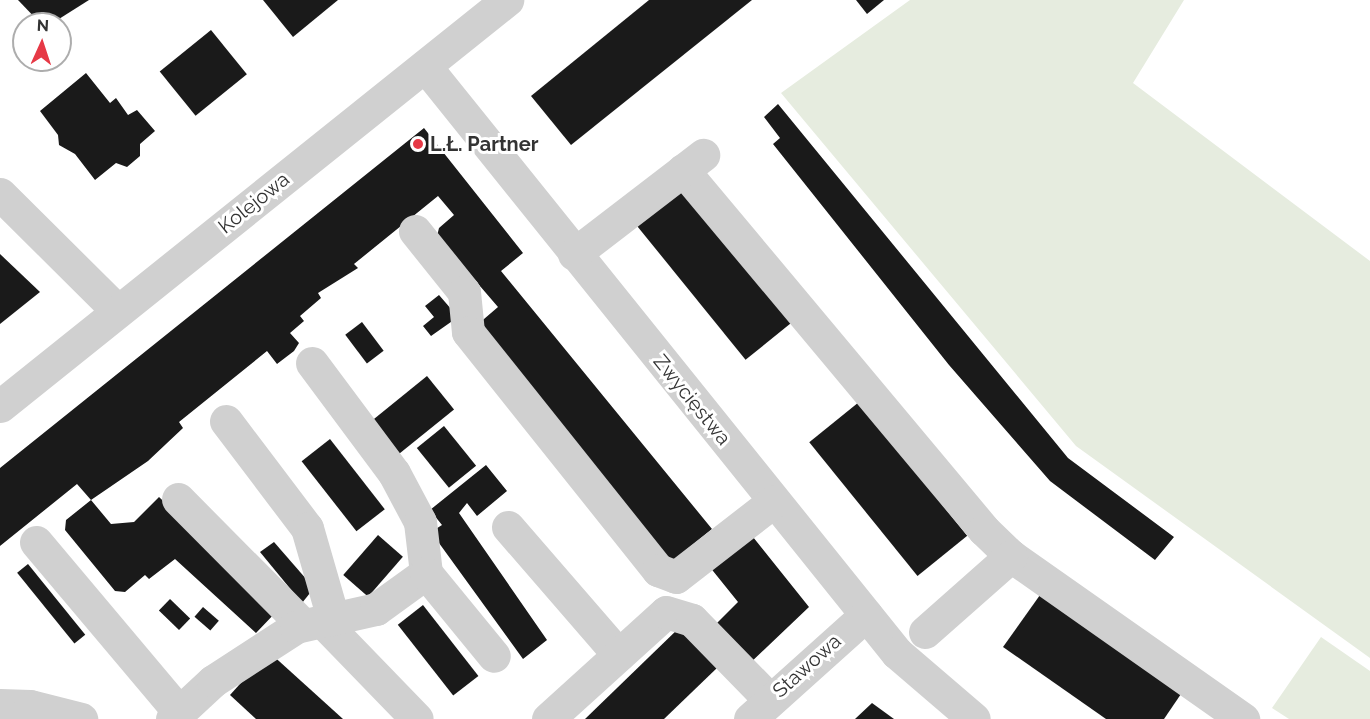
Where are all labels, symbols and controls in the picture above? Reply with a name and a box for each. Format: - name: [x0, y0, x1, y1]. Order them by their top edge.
- north arrow: [12, 12, 72, 72]
- text: N: [36, 16, 49, 35]
- place label: L.Ł. Partner: [430, 132, 538, 156]
- marker: L.Ł. Partner: [411, 137, 425, 151]
- street label: Kolejowa: [214, 167, 294, 239]
- street label: Zwycięstwa: [648, 350, 736, 450]
- street label: Stawowa: [768, 629, 846, 703]

